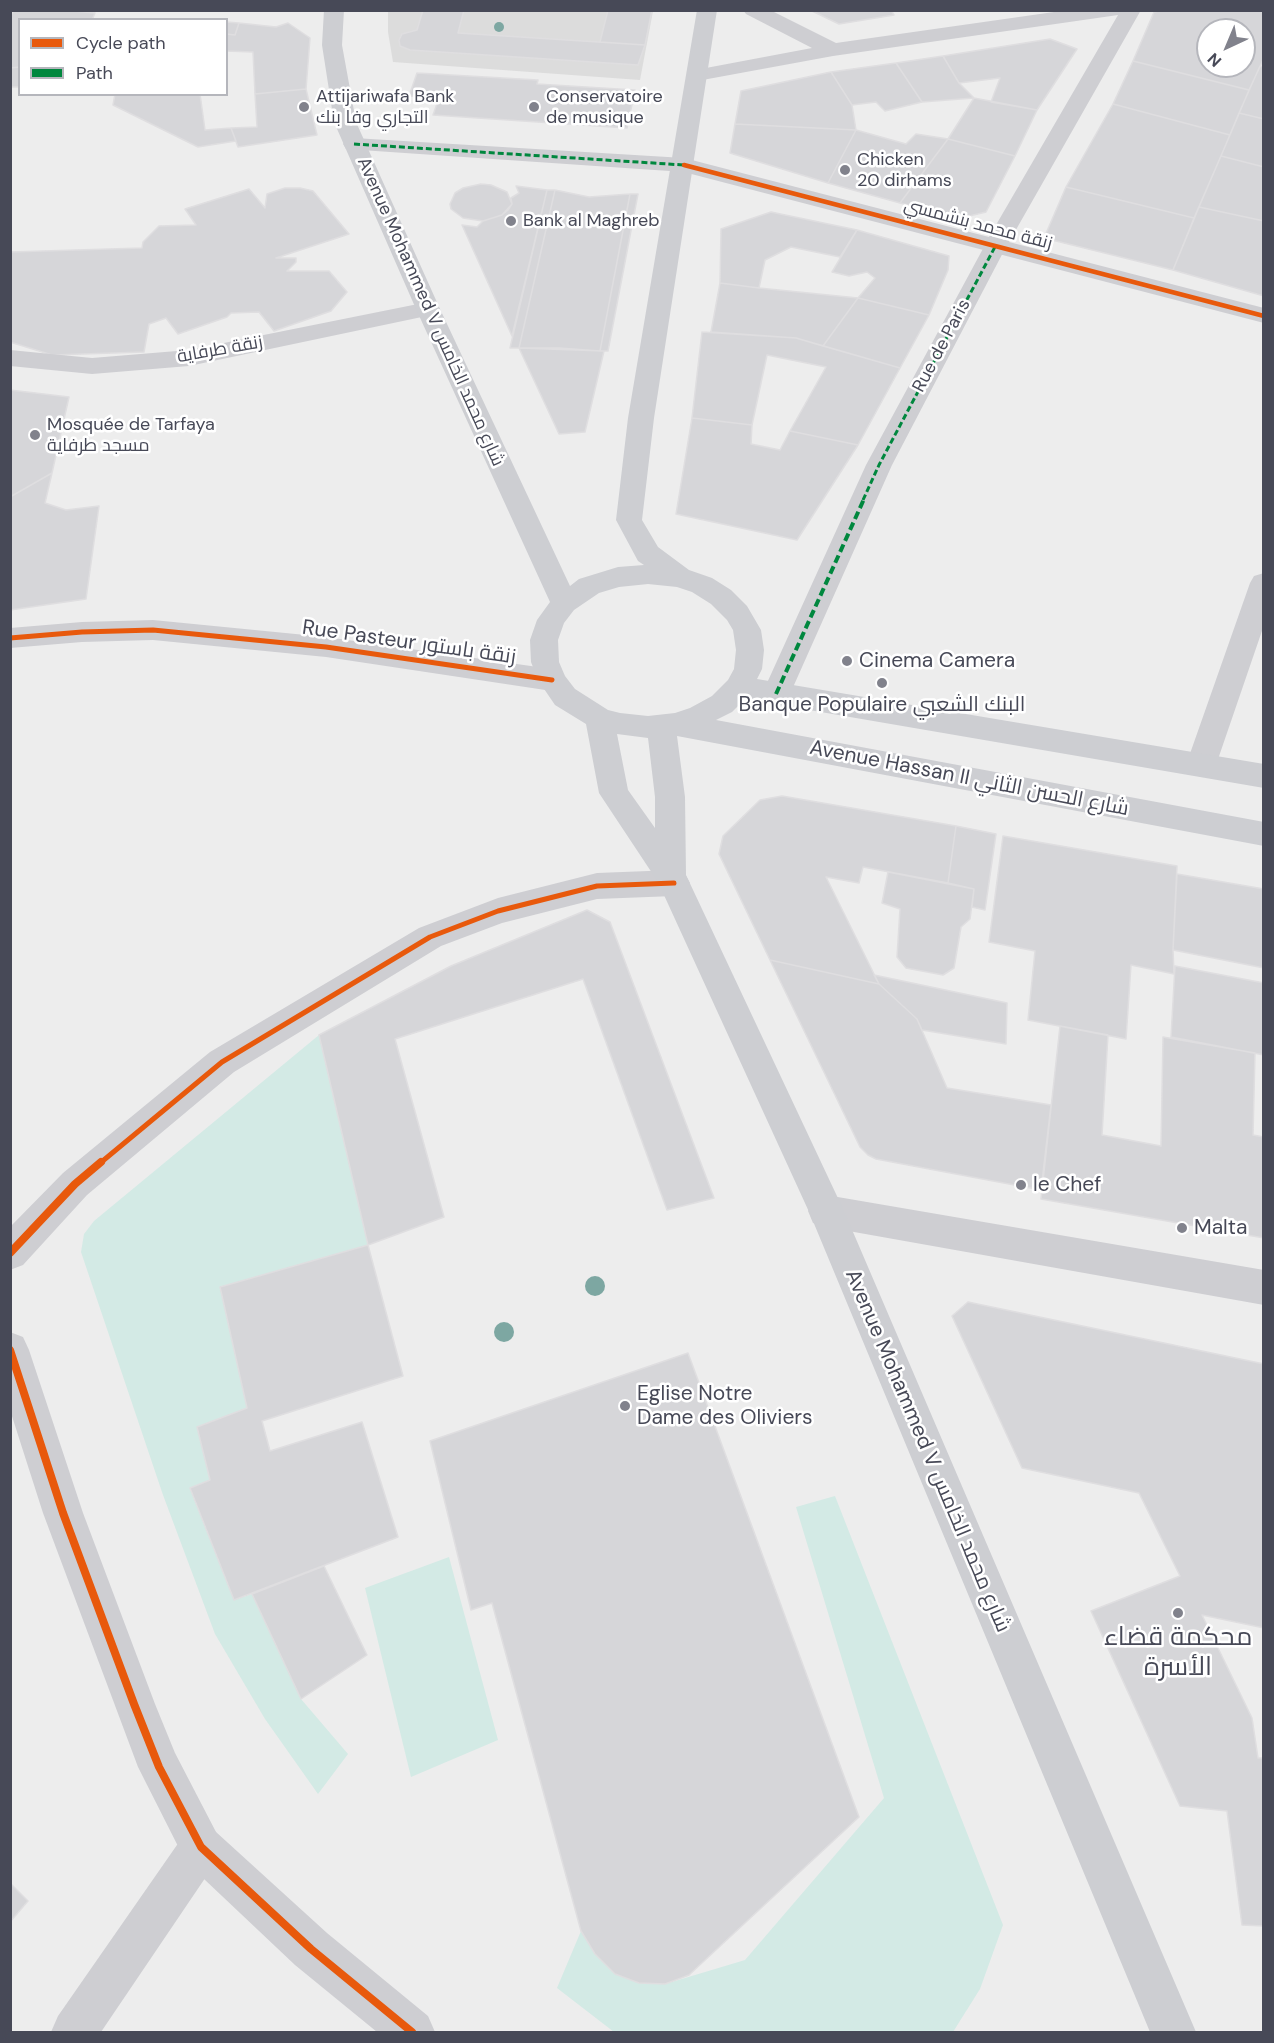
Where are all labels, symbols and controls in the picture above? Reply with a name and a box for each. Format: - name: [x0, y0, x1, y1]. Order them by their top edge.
- legend: [18, 18, 228, 96]
- north arrow: [1196, 18, 1256, 78]
- text: Cycle path: [76, 31, 166, 55]
- text: N: [1203, 48, 1226, 71]
- text: Path: [76, 61, 113, 85]
- place label: Attijariwafa Bank التجاري وفا بنك: [316, 86, 454, 128]
- place label: Conservatoire de musique: [546, 86, 663, 128]
- marker: Attijariwafa Bank التجاري وفا بنك: [297, 100, 311, 114]
- marker: Conservatoire de musique: [527, 100, 541, 114]
- place label: Chicken 20 dirhams: [857, 149, 952, 192]
- street label: Avenue Mohammed V شارع محمد الخامس: [352, 154, 508, 470]
- marker: Chicken 20 dirhams: [838, 163, 852, 177]
- street label: زنقة محمد بنشمسي: [902, 195, 1054, 255]
- place label: Bank al Maghreb: [523, 210, 660, 232]
- marker: Bank al Maghreb: [504, 214, 518, 228]
- street label: Rue de Paris: [908, 296, 976, 396]
- street label: زنقة طرفاية: [176, 332, 264, 368]
- place label: Mosquée de Tarfaya مسجد طرفاية: [47, 414, 215, 456]
- marker: Mosquée de Tarfaya مسجد طرفاية: [28, 428, 42, 442]
- street label: Rue Pasteur زنقة باستور: [300, 616, 518, 670]
- place label: Cinema Camera: [859, 648, 1015, 674]
- marker: Cinema Camera: [840, 654, 854, 668]
- marker: Banque Populaire البنك الشعبي: [875, 676, 889, 690]
- place label: Banque Populaire البنك الشعبي: [739, 692, 1025, 718]
- street label: Avenue Hassan II شارع الحسن الثاني: [807, 736, 1131, 822]
- place label: le Chef: [1033, 1172, 1101, 1198]
- marker: le Chef: [1014, 1178, 1028, 1192]
- place label: Malta: [1194, 1215, 1247, 1241]
- marker: Malta: [1175, 1221, 1189, 1235]
- street label: Avenue Mohammed V شارع محمد الخامس: [839, 1266, 1015, 1636]
- place label: Eglise Notre Dame des Oliviers: [637, 1381, 813, 1431]
- marker: Eglise Notre Dame des Oliviers: [618, 1399, 632, 1413]
- marker: محكمة قضاء الأسرة: [1171, 1606, 1185, 1620]
- place label: محكمة قضاء الأسرة: [1104, 1622, 1252, 1684]

